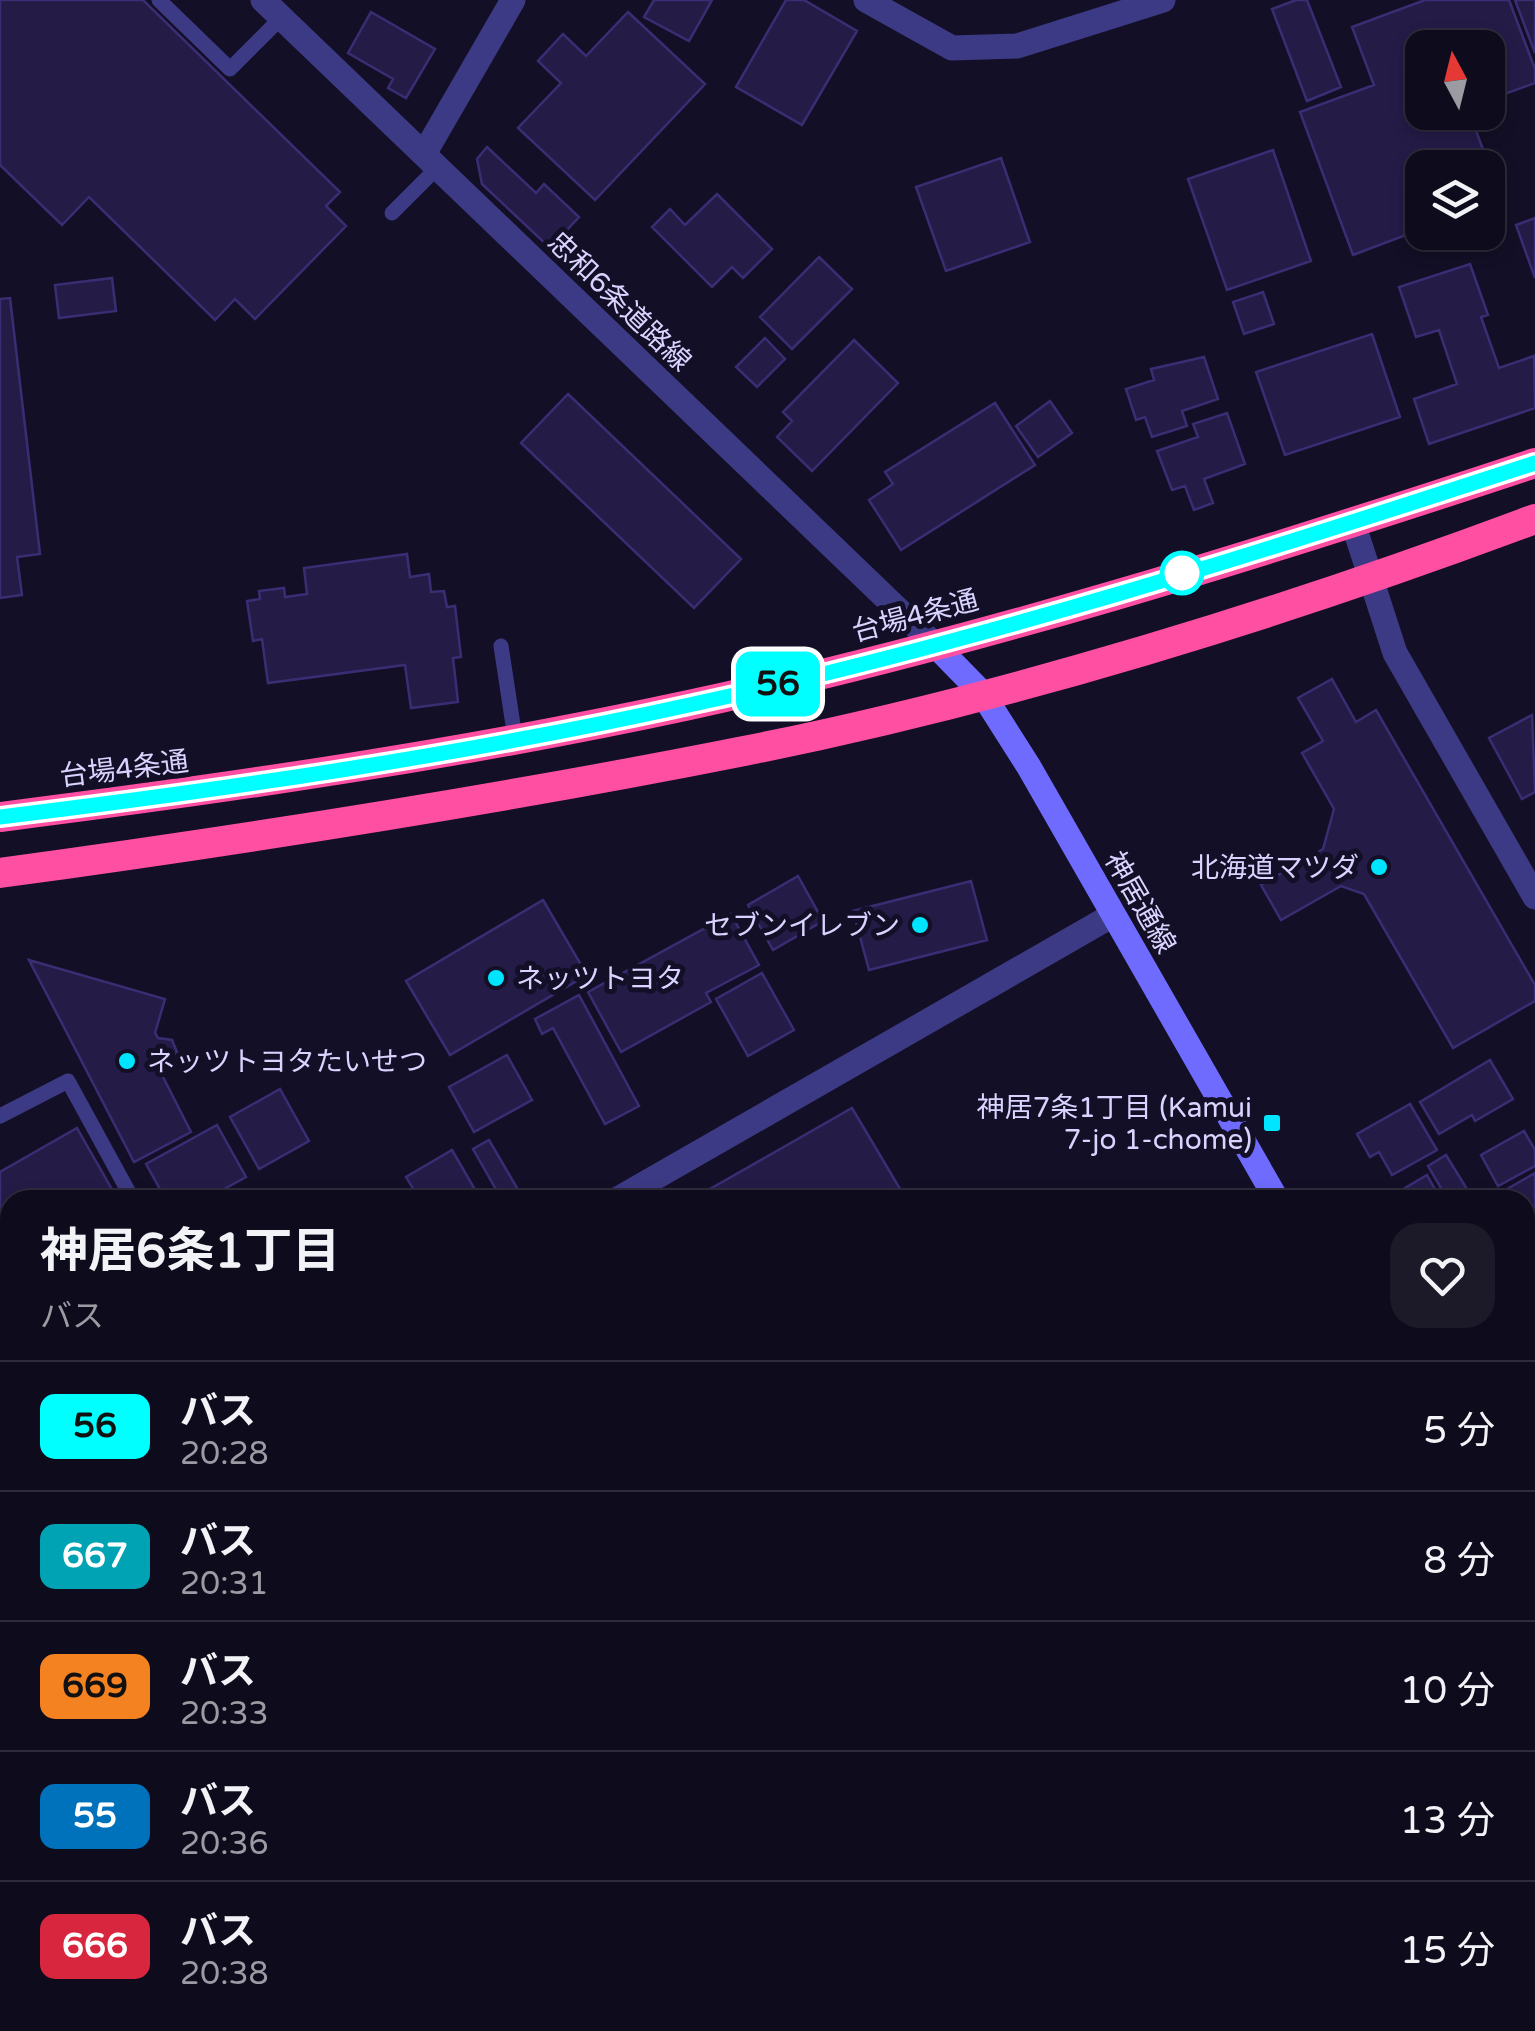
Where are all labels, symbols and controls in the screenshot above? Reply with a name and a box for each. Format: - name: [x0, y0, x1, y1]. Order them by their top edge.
- north arrow: [1405, 30, 1505, 130]
- map controls: [1405, 30, 1505, 250]
- button: layers: [1405, 150, 1505, 250]
- street label: 忠和6条道路線: [541, 225, 698, 378]
- unlabelled marker: [1161, 552, 1203, 594]
- street label: 台場4条通: [848, 583, 982, 649]
- line badge: 56: [733, 652, 823, 716]
- text: 56: [756, 663, 800, 705]
- street label: 台場4条通: [58, 744, 191, 794]
- street label: 神居通線: [1097, 845, 1183, 960]
- place label: 北海道マツダ: [1191, 851, 1359, 885]
- marker: 北海道マツダ: [1368, 856, 1390, 878]
- place label: セブンイレブン: [704, 909, 900, 943]
- marker: セブンイレブン: [909, 914, 931, 936]
- place label: ネッツトヨタ: [516, 962, 684, 996]
- marker: ネッツトヨタ: [485, 967, 507, 989]
- place label: ネッツトヨタたいせつ: [147, 1045, 427, 1079]
- marker: ネッツトヨタたいせつ: [116, 1050, 138, 1072]
- place label: 神居7条1丁目 (Kamui 7-jo 1-chome): [977, 1091, 1252, 1157]
- marker: 神居7条1丁目 (Kamui 7-jo 1-chome): [1261, 1112, 1283, 1134]
- text: 神居6条1丁目: [40, 1223, 340, 1281]
- button: heart: [1390, 1223, 1495, 1328]
- text: バス: [40, 1298, 104, 1336]
- text: バス: [180, 1389, 256, 1435]
- text: 56: [73, 1405, 117, 1447]
- text: 5 分: [1423, 1408, 1495, 1454]
- text: 20:28: [180, 1435, 269, 1473]
- text: バス: [180, 1519, 256, 1565]
- text: 667: [62, 1535, 128, 1577]
- text: 8 分: [1423, 1538, 1495, 1584]
- text: 20:31: [180, 1565, 269, 1603]
- text: バス: [180, 1649, 256, 1695]
- text: 669: [62, 1665, 128, 1707]
- text: 10 分: [1399, 1668, 1495, 1714]
- text: 20:33: [180, 1695, 269, 1733]
- text: バス: [180, 1779, 256, 1825]
- text: 55: [73, 1795, 117, 1837]
- text: 13 分: [1399, 1798, 1495, 1844]
- text: 20:36: [180, 1825, 269, 1863]
- text: バス: [180, 1909, 256, 1955]
- text: 666: [62, 1925, 128, 1967]
- text: 15 分: [1399, 1928, 1495, 1974]
- text: 20:38: [180, 1955, 269, 1993]

